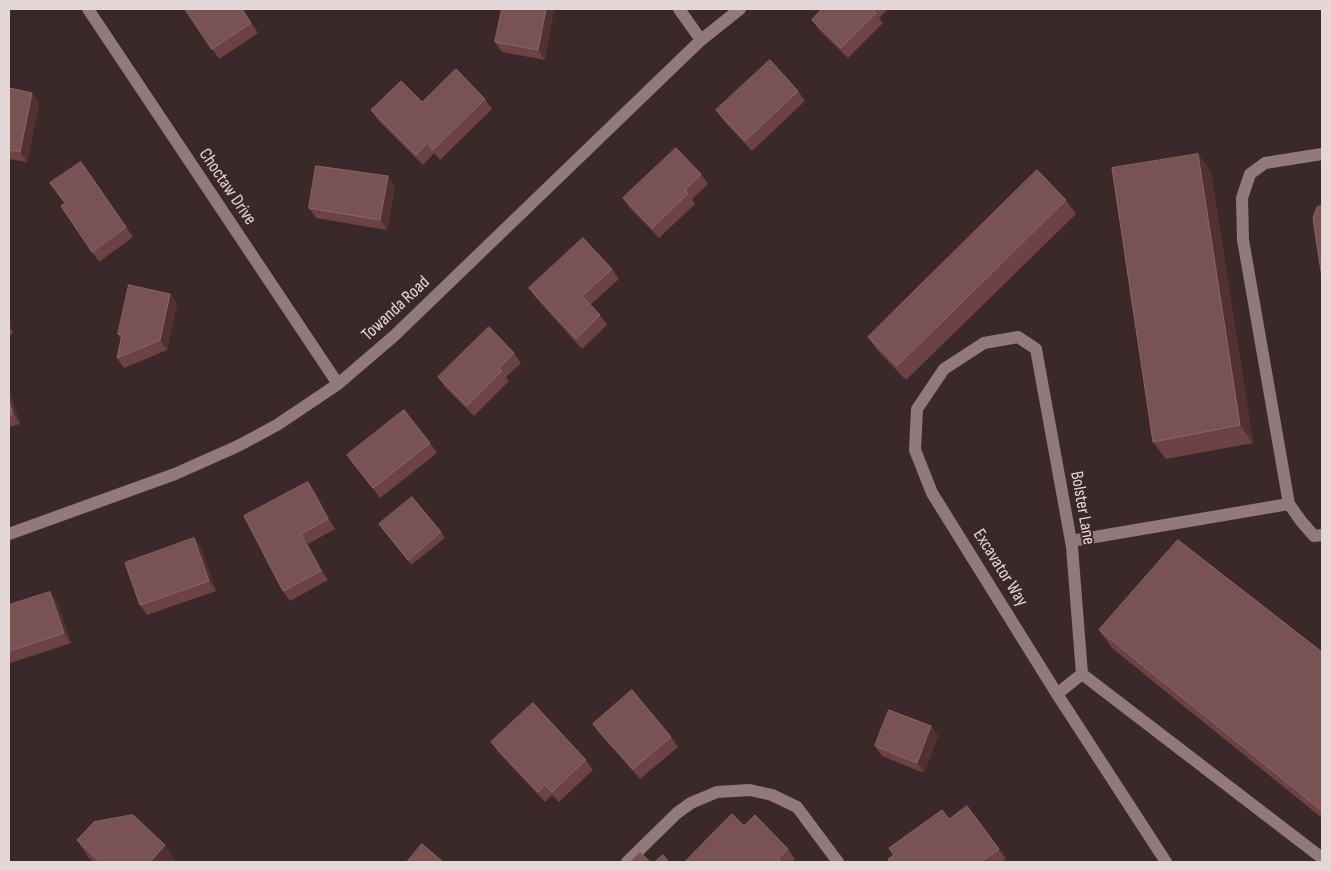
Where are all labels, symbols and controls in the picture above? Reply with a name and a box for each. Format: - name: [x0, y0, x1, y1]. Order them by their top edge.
- street label: Choctaw Drive: [194, 145, 260, 229]
- street label: Towanda Road: [357, 272, 435, 346]
- street label: Bolster Lane: [1065, 469, 1099, 547]
- street label: Excavator Way: [968, 525, 1032, 611]

